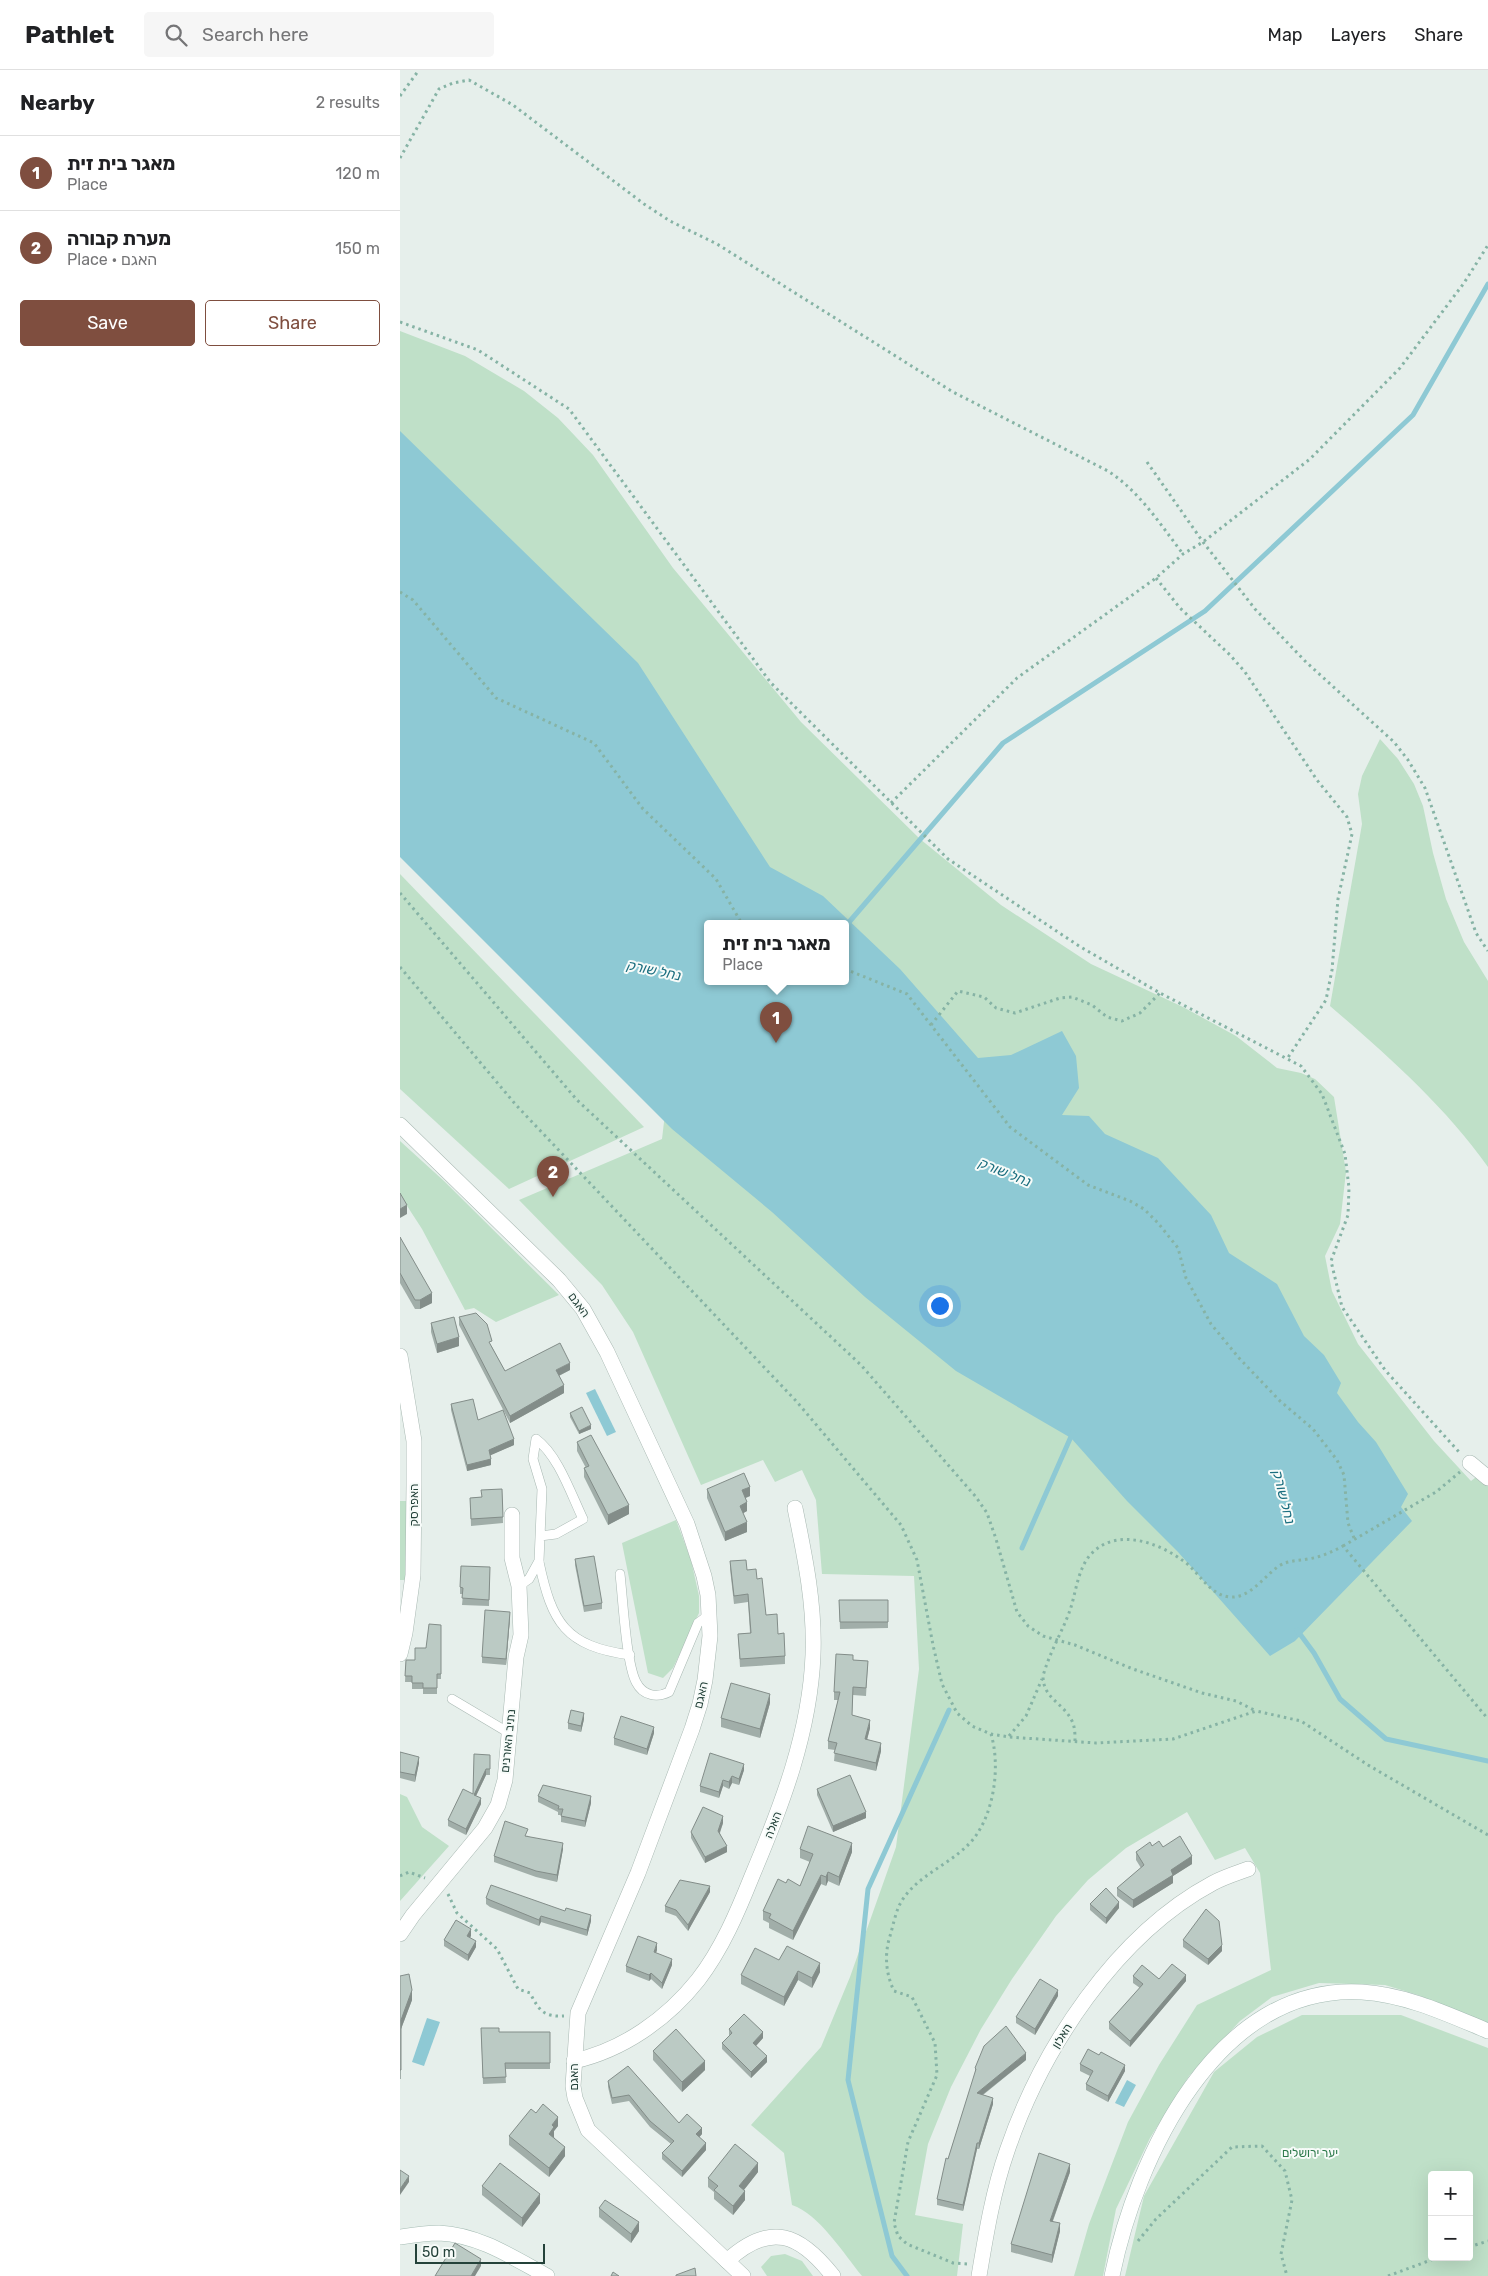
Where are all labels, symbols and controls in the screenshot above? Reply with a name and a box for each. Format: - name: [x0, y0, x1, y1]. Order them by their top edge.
- search box: [144, 12, 494, 57]
- text: Pathlet: [25, 21, 114, 49]
- icon: search: [162, 21, 190, 49]
- text: Search here: [202, 23, 309, 46]
- text: Map: [1268, 24, 1303, 46]
- text: Layers: [1331, 24, 1386, 46]
- text: Share: [1414, 24, 1463, 46]
- text: Nearby: [20, 90, 95, 115]
- text: 2 results: [316, 93, 380, 112]
- text: מאגר בית זית: [67, 152, 175, 175]
- text: 1: [32, 164, 40, 183]
- text: 120 m: [335, 164, 380, 183]
- text: Place: [67, 175, 108, 194]
- text: מערת קבורה: [67, 227, 171, 250]
- text: 2: [31, 239, 41, 258]
- text: 150 m: [335, 239, 380, 258]
- text: Place · האגם: [67, 250, 157, 269]
- button: Save: [20, 300, 195, 346]
- button: Share: [205, 300, 380, 346]
- popup: [704, 920, 849, 985]
- text: מאגר בית זית: [722, 932, 831, 955]
- text: Place: [722, 955, 763, 974]
- water label: נחל שורק: [624, 956, 683, 985]
- pin: 1: [760, 1002, 792, 1043]
- water label: נחל שורק: [975, 1154, 1034, 1191]
- pin: 2: [537, 1156, 569, 1197]
- street label: האגם: [565, 1290, 593, 1320]
- your location: [927, 1293, 953, 1319]
- water label: נחל שורק: [1268, 1467, 1298, 1526]
- street label: האפרסק: [407, 1484, 421, 1526]
- street label: האגם: [691, 1680, 711, 1710]
- street label: נתיב האורנים: [498, 1708, 518, 1773]
- street label: האלה: [761, 1809, 785, 1841]
- street label: האלון: [1049, 2021, 1075, 2051]
- street label: האגם: [567, 2063, 581, 2091]
- park label: יער ירושלים: [1282, 2146, 1338, 2160]
- map controls: [1428, 2171, 1473, 2261]
- button: +: [1428, 2171, 1473, 2216]
- button: −: [1428, 2216, 1473, 2261]
- scale bar: [415, 2241, 545, 2264]
- text: 50 m: [422, 2244, 455, 2261]

